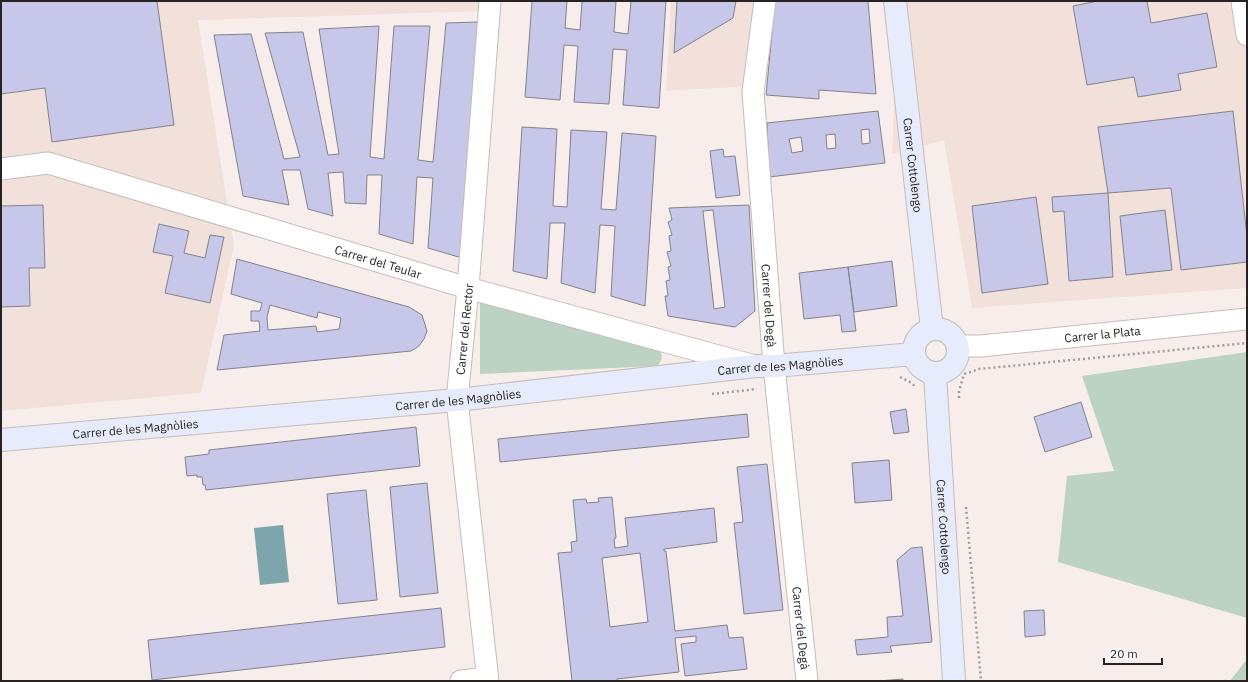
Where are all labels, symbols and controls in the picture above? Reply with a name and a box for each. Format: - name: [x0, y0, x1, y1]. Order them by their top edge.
- street label: Carrer Cottolengo: [901, 117, 926, 213]
- street label: Carrer del Teular: [333, 241, 424, 281]
- street label: Carrer del Degà: [759, 263, 780, 348]
- street label: Carrer del Rector: [452, 282, 476, 375]
- street label: Carrer la Plata: [1064, 322, 1142, 345]
- street label: Carrer de les Magnòlies: [717, 353, 844, 378]
- street label: Carrer de les Magnòlies: [395, 385, 522, 413]
- street label: Carrer de les Magnòlies: [72, 415, 199, 441]
- street label: Carrer Cottolengo: [934, 479, 955, 575]
- street label: Carrer del Degà: [790, 586, 813, 671]
- scale bar: [1104, 640, 1162, 666]
- text: 20 m: [1110, 646, 1138, 661]

